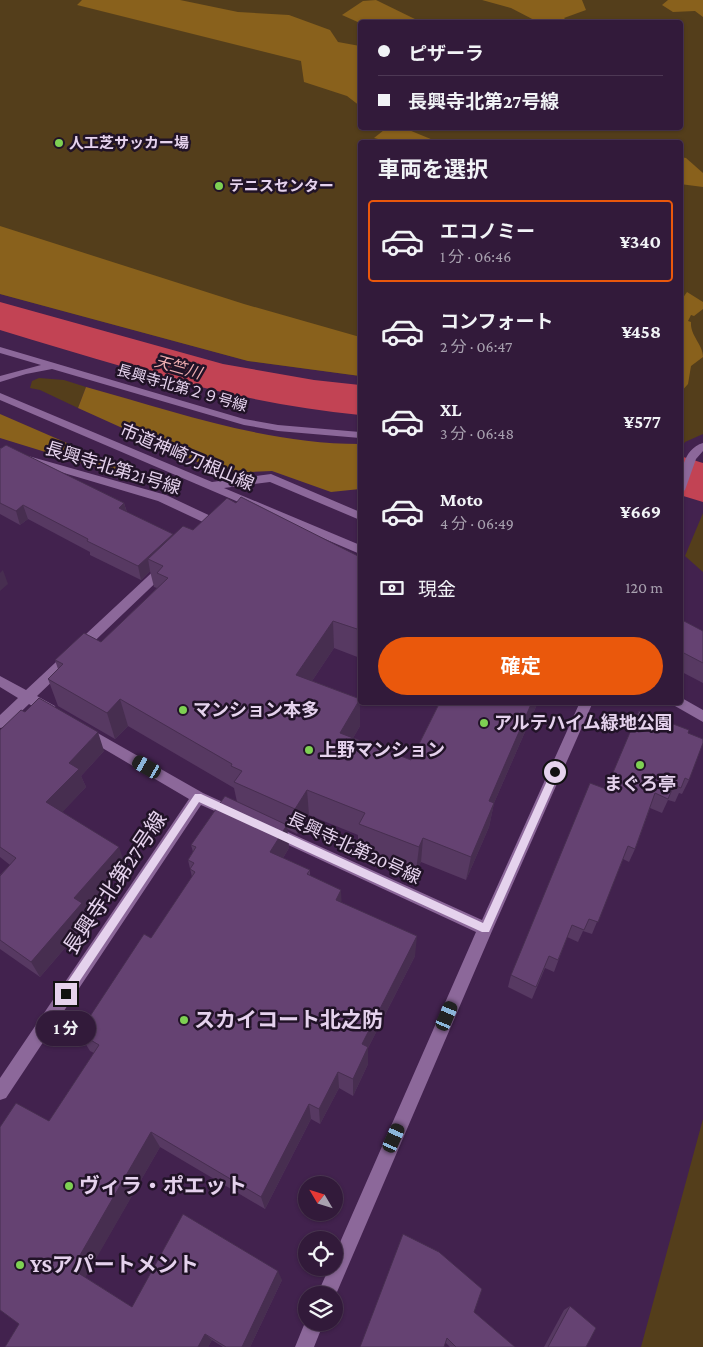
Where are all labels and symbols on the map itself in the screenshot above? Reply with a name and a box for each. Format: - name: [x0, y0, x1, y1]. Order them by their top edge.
- place label: 人工芝サッカー場: [69, 135, 189, 151]
- marker: 人工芝サッカー場: [53, 137, 65, 149]
- place label: テニスセンター: [229, 178, 334, 194]
- marker: テニスセンター: [213, 180, 225, 192]
- water label: 天竺川: [153, 352, 205, 382]
- street label: 長興寺北第２９号線: [115, 361, 249, 414]
- street label: 市道神崎刀根山線: [117, 420, 257, 494]
- street label: 長興寺北第21号線: [43, 438, 183, 498]
- place label: マンション本多: [193, 700, 319, 720]
- marker: マンション本多: [177, 704, 189, 716]
- place label: アルテハイム緑地公園: [494, 713, 673, 733]
- marker: アルテハイム緑地公園: [478, 717, 490, 729]
- place label: 上野マンション: [319, 740, 445, 760]
- marker: 上野マンション: [303, 744, 315, 756]
- car: [130, 753, 163, 781]
- marker: まぐろ亭: [634, 759, 646, 771]
- route start: [544, 761, 566, 783]
- place label: まぐろ亭: [604, 774, 676, 794]
- street label: 長興寺北第27号線: [59, 807, 171, 959]
- street label: 長興寺北第20号線: [284, 808, 424, 888]
- route end: [55, 983, 77, 1005]
- car: [434, 999, 459, 1033]
- place label: スカイコート北之防: [194, 1008, 383, 1032]
- callout: 1 分: [36, 1012, 96, 1046]
- marker: スカイコート北之防: [178, 1014, 190, 1026]
- car: [381, 1121, 406, 1155]
- place label: ヴィラ・ポエット: [79, 1174, 247, 1198]
- north arrow: [298, 1176, 342, 1221]
- marker: ヴィラ・ポエット: [63, 1180, 75, 1192]
- place label: YSアパートメント: [30, 1253, 199, 1277]
- marker: YSアパートメント: [14, 1259, 26, 1271]

